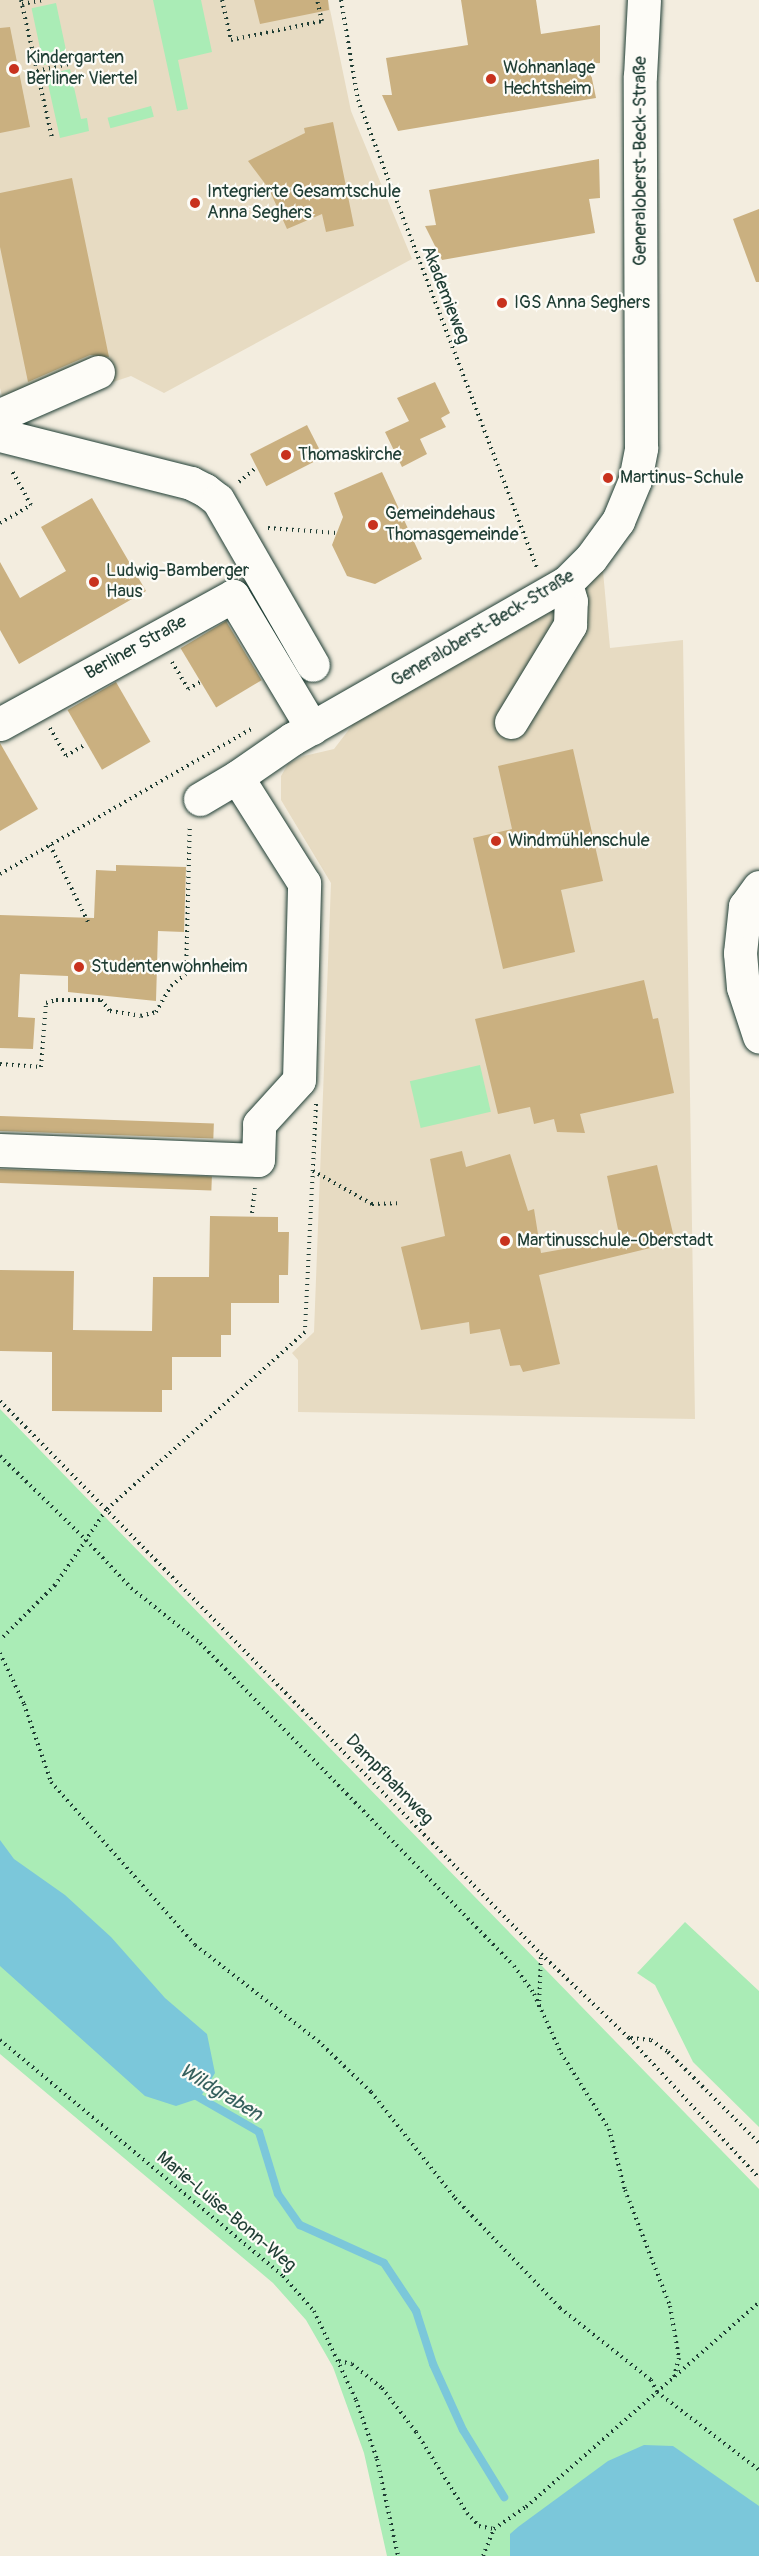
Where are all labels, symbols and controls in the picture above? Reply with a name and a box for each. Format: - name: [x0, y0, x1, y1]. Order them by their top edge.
- place label: Kindergarten Berliner Viertel: [26, 48, 138, 90]
- street label: Generaloberst-Beck-Straße: [630, 56, 652, 266]
- place label: Wohnanlage Hechtsheim: [503, 58, 595, 100]
- marker: Kindergarten Berliner Viertel: [7, 62, 21, 76]
- marker: Wohnanlage Hechtsheim: [484, 72, 498, 86]
- place label: Integrierte Gesamtschule Anna Seghers: [207, 182, 401, 224]
- marker: Integrierte Gesamtschule Anna Seghers: [188, 196, 202, 210]
- street label: Akademieweg: [416, 243, 474, 347]
- place label: IGS Anna Seghers: [514, 292, 650, 314]
- marker: IGS Anna Seghers: [495, 296, 509, 310]
- place label: Thomaskirche: [298, 444, 402, 466]
- marker: Thomaskirche: [279, 448, 293, 462]
- place label: Martinus-Schule: [620, 467, 743, 489]
- marker: Martinus-Schule: [601, 471, 615, 485]
- place label: Gemeindehaus Thomasgemeinde: [385, 504, 519, 546]
- marker: Gemeindehaus Thomasgemeinde: [366, 518, 380, 532]
- place label: Ludwig-Bamberger Haus: [106, 561, 249, 604]
- street label: Generaloberst-Beck-Straße: [387, 566, 579, 692]
- marker: Ludwig-Bamberger Haus: [87, 575, 101, 589]
- street label: Berliner Straße: [81, 611, 191, 685]
- place label: Windmühlenschule: [508, 830, 650, 852]
- marker: Windmühlenschule: [489, 834, 503, 848]
- place label: Studentenwohnheim: [91, 956, 248, 978]
- marker: Studentenwohnheim: [72, 960, 86, 974]
- place label: Martinusschule-Oberstadt: [517, 1230, 713, 1252]
- marker: Martinusschule-Oberstadt: [498, 1234, 512, 1248]
- street label: Dampfbahnweg: [340, 1730, 438, 1830]
- water label: Wildgraben: [175, 2058, 267, 2126]
- street label: Marie-Luise-Bonn-Weg: [152, 2147, 300, 2277]

